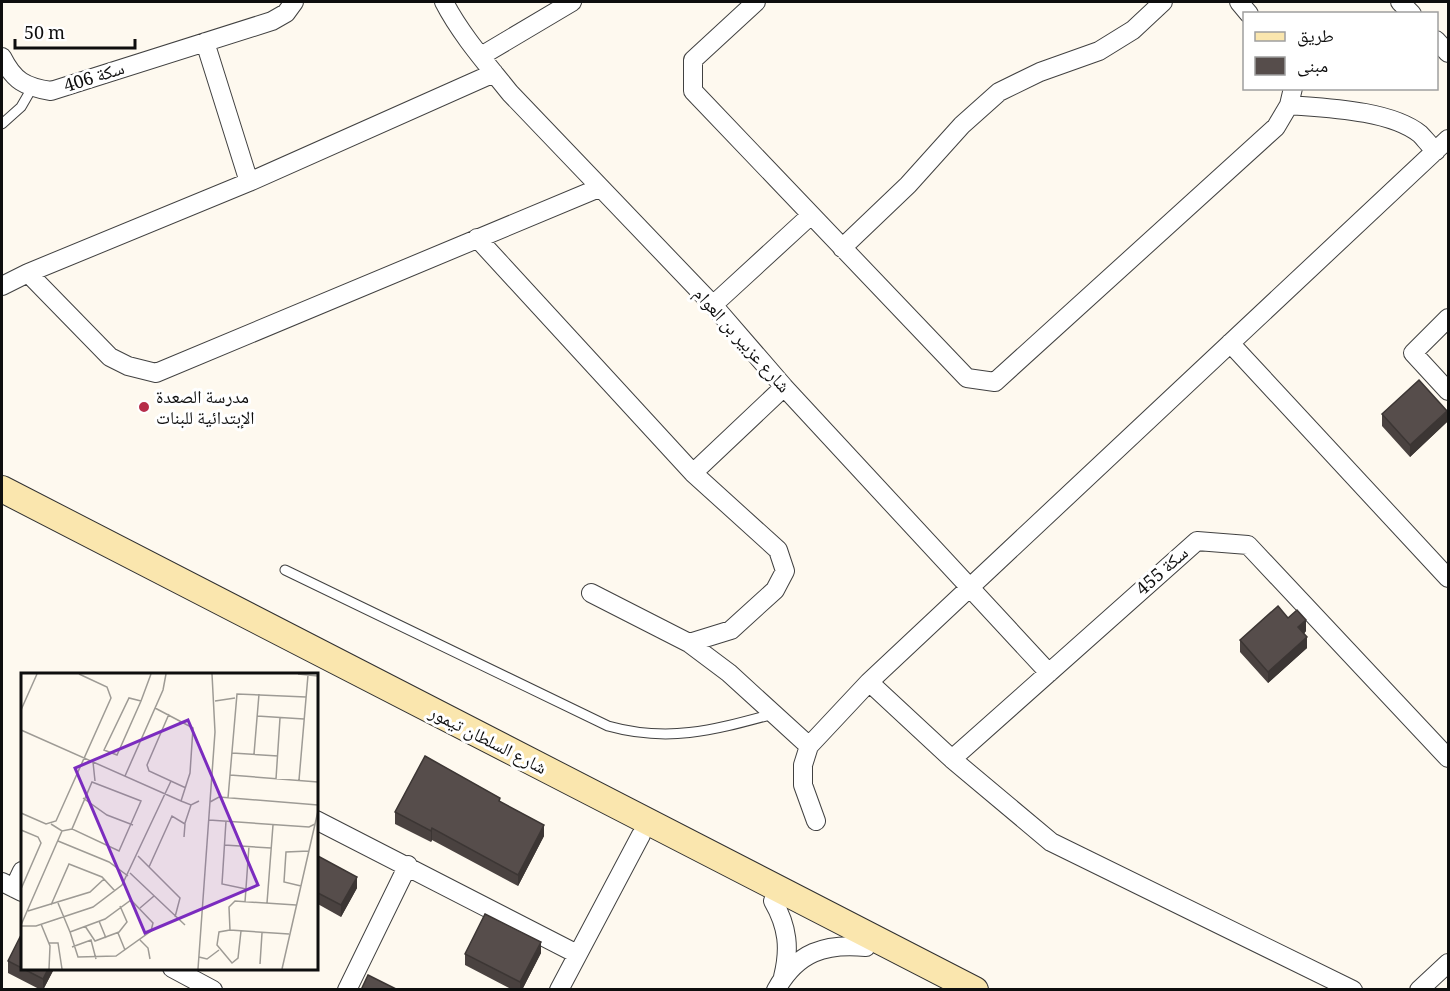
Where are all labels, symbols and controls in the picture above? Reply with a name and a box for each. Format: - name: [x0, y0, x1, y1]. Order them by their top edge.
- scale bar: [15, 12, 135, 50]
- legend: [1243, 12, 1438, 90]
- text: 50 m: [24, 20, 65, 50]
- text: طريق: [1297, 23, 1334, 53]
- text: مبنى: [1297, 53, 1328, 83]
- street label: سكة 406: [60, 55, 129, 103]
- street label: شارع عزبير بن العوام: [685, 282, 796, 401]
- place label: مدرسة الصعدة الإبتدائية للبنات: [156, 384, 255, 435]
- marker: مدرسة الصعدة الإبتدائية للبنات: [137, 400, 151, 414]
- street label: سكة 455: [1130, 540, 1197, 605]
- inset map: [21, 673, 318, 970]
- street label: شارع السلطان تيمور: [422, 699, 551, 784]

